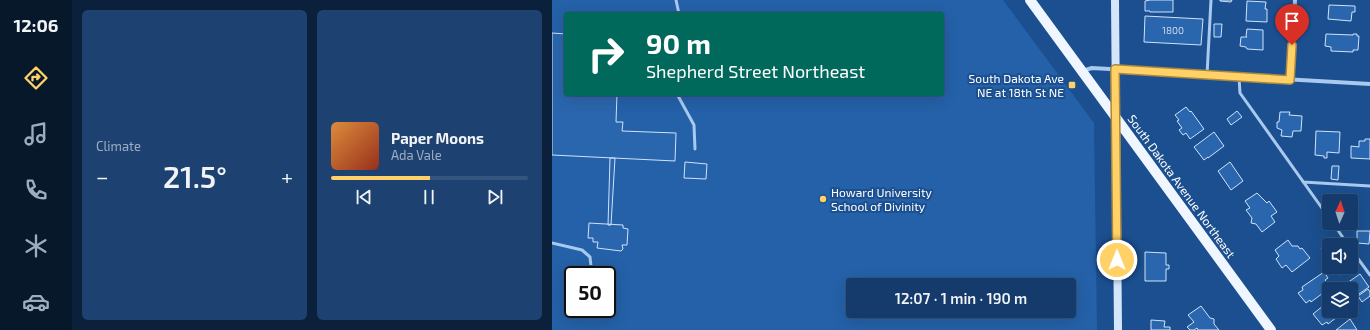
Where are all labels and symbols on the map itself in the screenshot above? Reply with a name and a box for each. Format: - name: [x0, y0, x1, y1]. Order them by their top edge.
- pin: [1275, 4, 1309, 45]
- house number: 1800: [1162, 24, 1184, 36]
- place label: South Dakota Ave NE at 18th St NE: [969, 71, 1064, 99]
- marker: South Dakota Ave NE at 18th St NE: [1067, 80, 1077, 90]
- street label: South Dakota Avenue Northeast: [1125, 112, 1239, 261]
- place label: Howard University School of Divinity: [831, 185, 933, 213]
- marker: Howard University School of Divinity: [818, 194, 828, 204]
- north arrow: [1322, 194, 1358, 230]
- position arrow: [1096, 239, 1138, 281]
- speed limit sign: 50: [564, 266, 616, 318]

